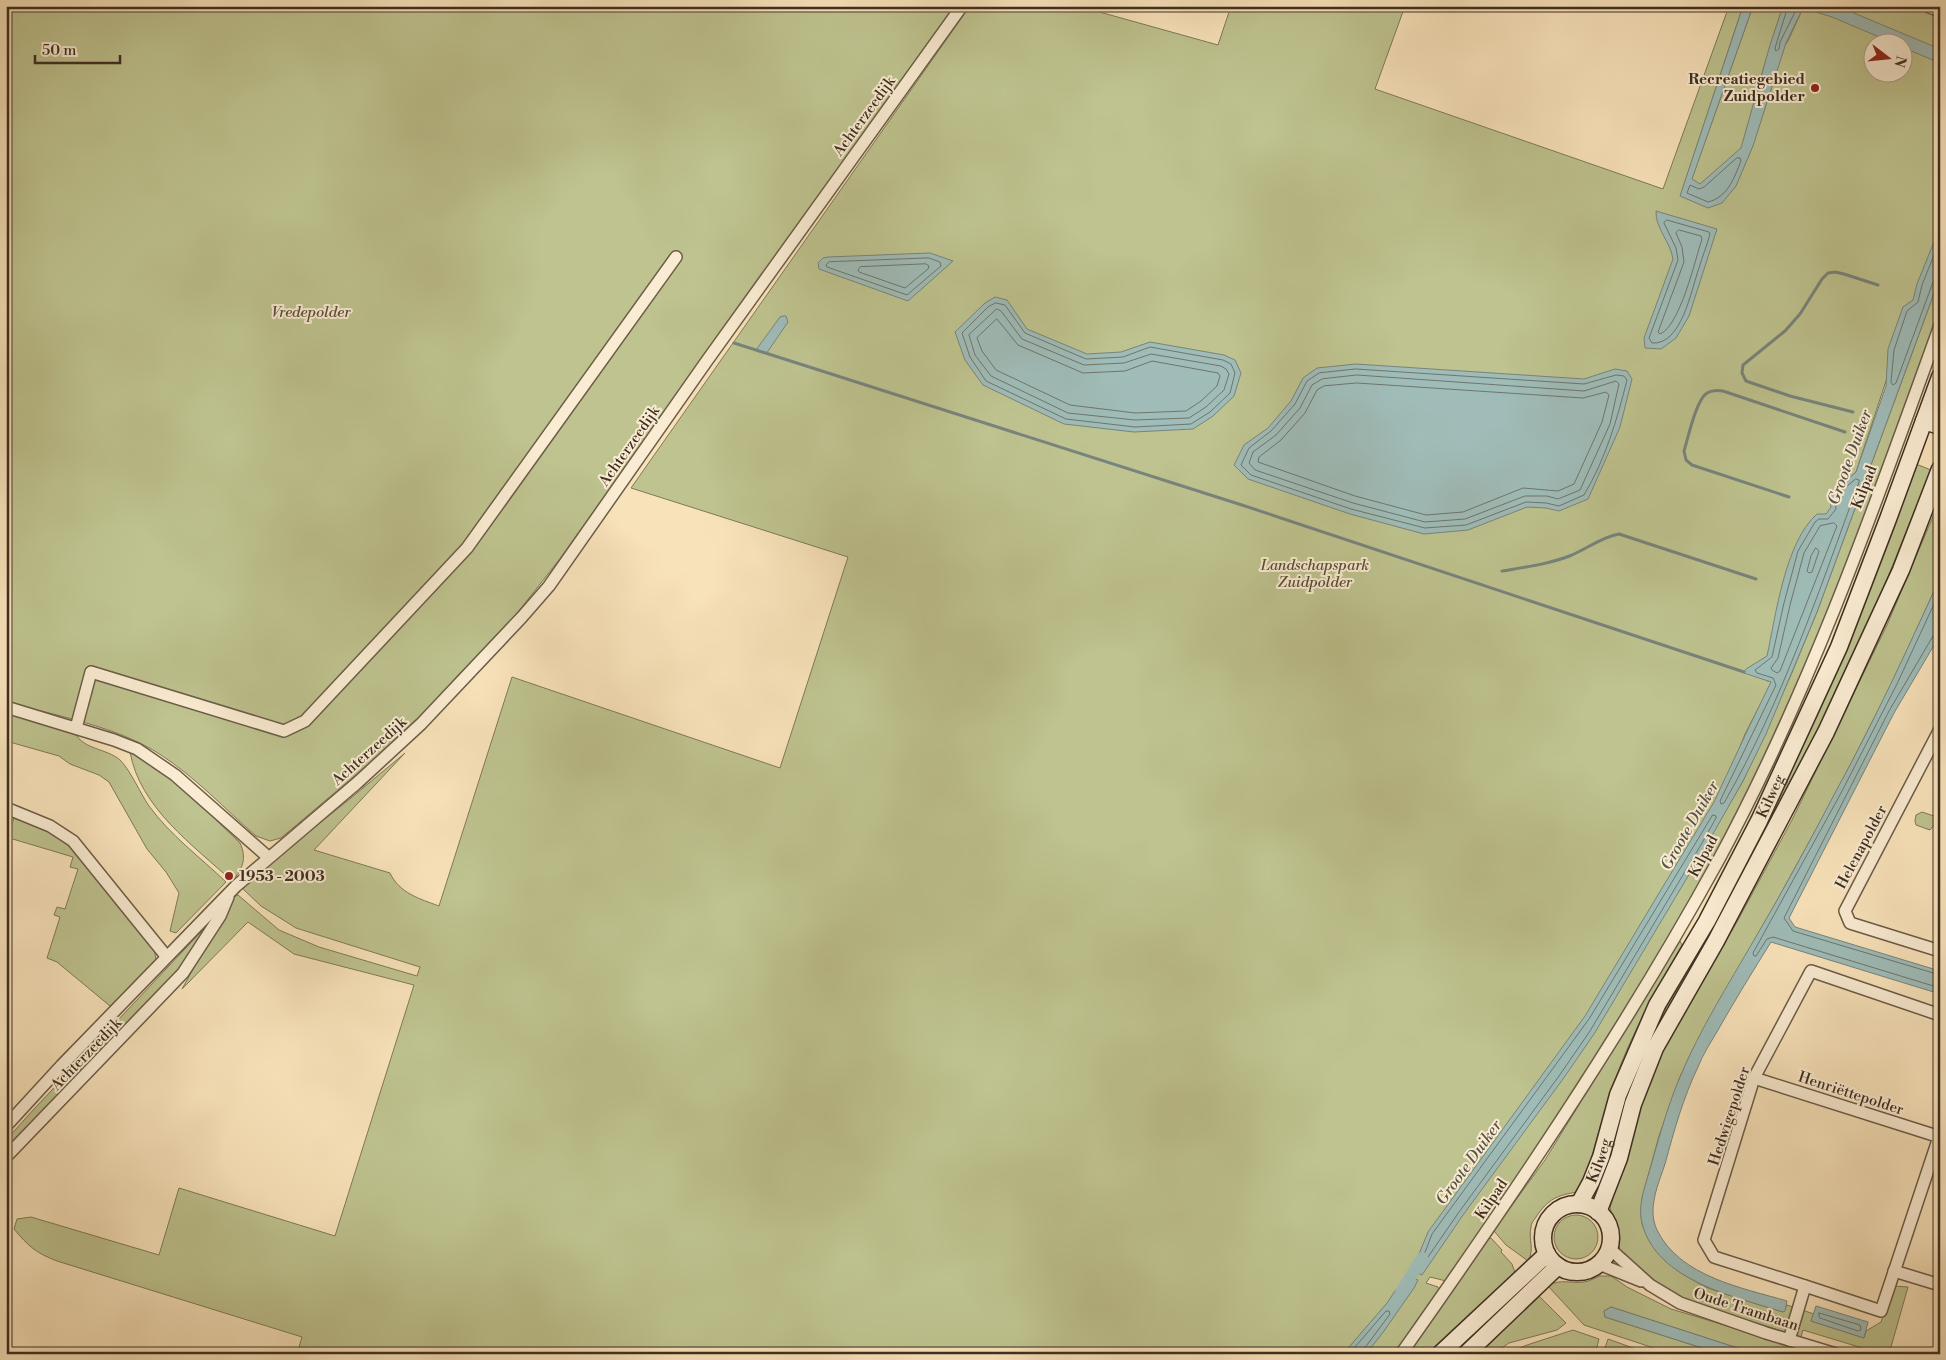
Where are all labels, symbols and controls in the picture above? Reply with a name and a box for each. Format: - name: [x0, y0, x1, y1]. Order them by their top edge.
- scale bar: [35, 32, 120, 64]
- north arrow: [1864, 32, 1914, 82]
- text: 50 m: [42, 41, 76, 60]
- text: N: [1889, 54, 1910, 69]
- place label: Recreatiegebied Zuidpolder: [1688, 70, 1806, 106]
- street label: Achterzeedijk: [829, 72, 900, 161]
- marker: Recreatiegebied Zuidpolder: [1809, 82, 1821, 94]
- park label: Vredepolder: [271, 303, 351, 322]
- street label: Achterzeedijk: [594, 401, 665, 491]
- water label: Groote Duiker: [1823, 406, 1877, 508]
- street label: Kilpad: [1848, 462, 1882, 512]
- park label: Landschapspark Zuidpolder: [1260, 556, 1369, 592]
- street label: Achterzeedijk: [327, 712, 411, 790]
- street label: Kilweg: [1753, 771, 1789, 821]
- water label: Groote Duiker: [1656, 776, 1724, 874]
- street label: Helenapolder: [1831, 802, 1892, 892]
- street label: Kilpad: [1684, 831, 1723, 881]
- place label: 1953 - 2003: [239, 867, 325, 886]
- marker: 1953 - 2003: [223, 870, 235, 882]
- street label: Achterzeedijk: [46, 1013, 127, 1095]
- street label: Hedwigepolder: [1705, 1064, 1755, 1168]
- street label: Henriëttepolder: [1796, 1067, 1907, 1120]
- water label: Groote Duiker: [1431, 1115, 1507, 1209]
- street label: Kilweg: [1583, 1136, 1616, 1186]
- street label: Kilpad: [1471, 1175, 1512, 1223]
- street label: Oude Trambaan: [1691, 1284, 1801, 1335]

